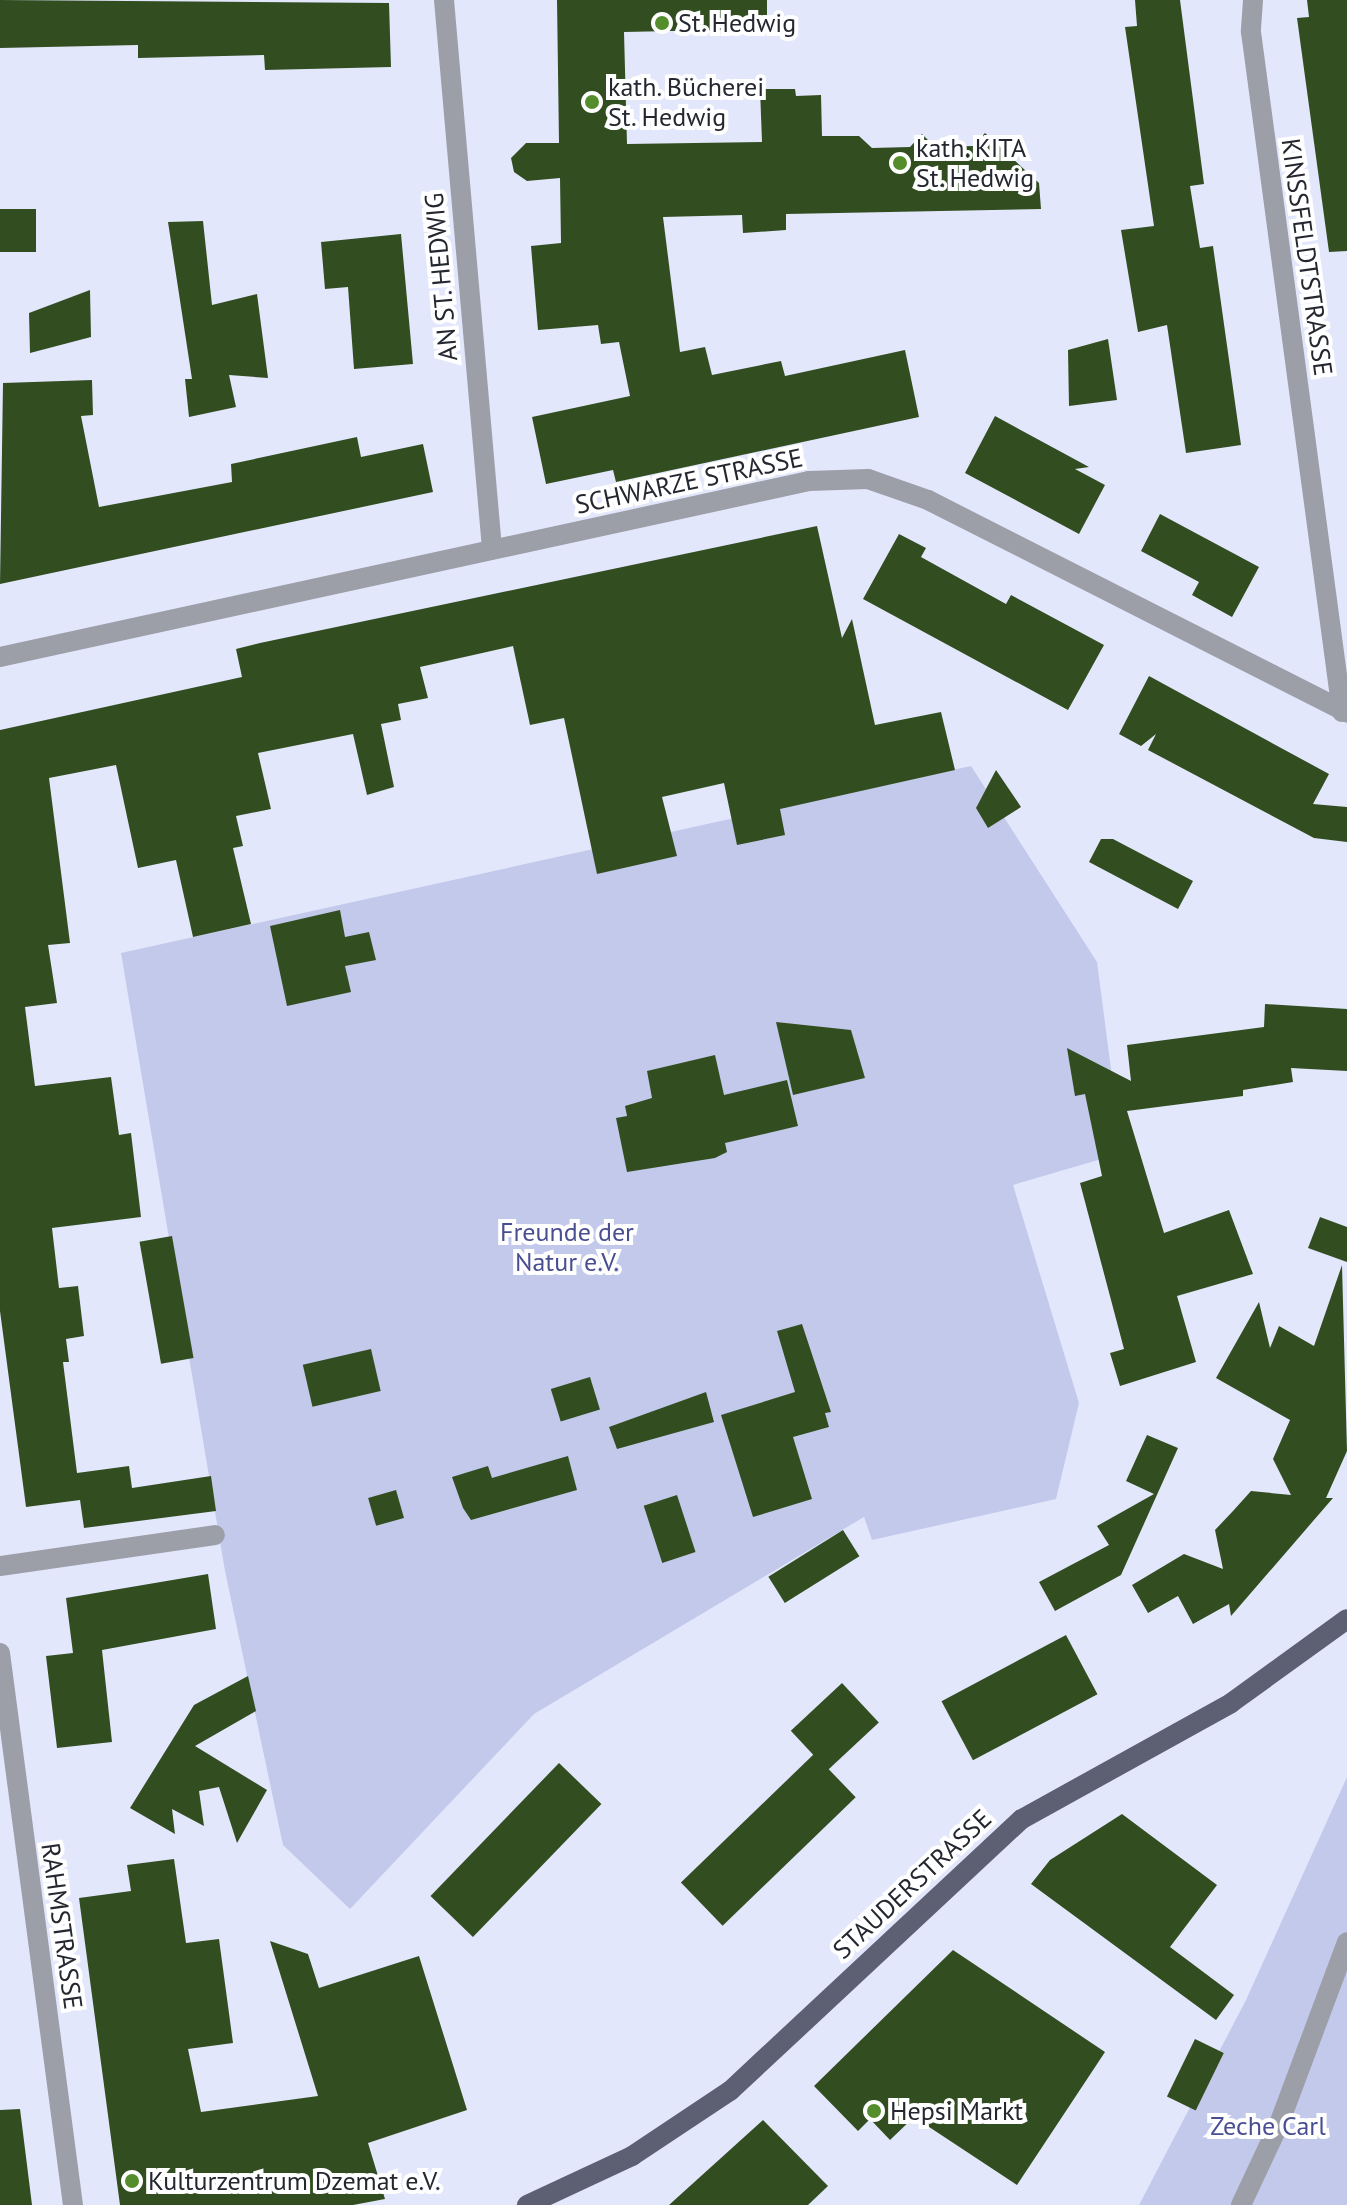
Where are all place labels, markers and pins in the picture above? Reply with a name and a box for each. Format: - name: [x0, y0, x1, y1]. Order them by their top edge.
- place label: St. Hedwig: [678, 7, 798, 39]
- marker: St. Hedwig: [653, 14, 671, 32]
- place label: kath. Bücherei St. Hedwig: [608, 71, 766, 132]
- marker: kath. Bücherei St. Hedwig: [583, 93, 601, 111]
- place label: kath. KITA St. Hedwig: [916, 132, 1036, 194]
- marker: kath. KITA St. Hedwig: [891, 154, 909, 172]
- place label: Hepsi Markt: [890, 2095, 1023, 2127]
- marker: Hepsi Markt: [865, 2102, 883, 2120]
- place label: Kulturzentrum Dzemat e.V.: [148, 2165, 440, 2197]
- marker: Kulturzentrum Dzemat e.V.: [123, 2172, 141, 2190]

